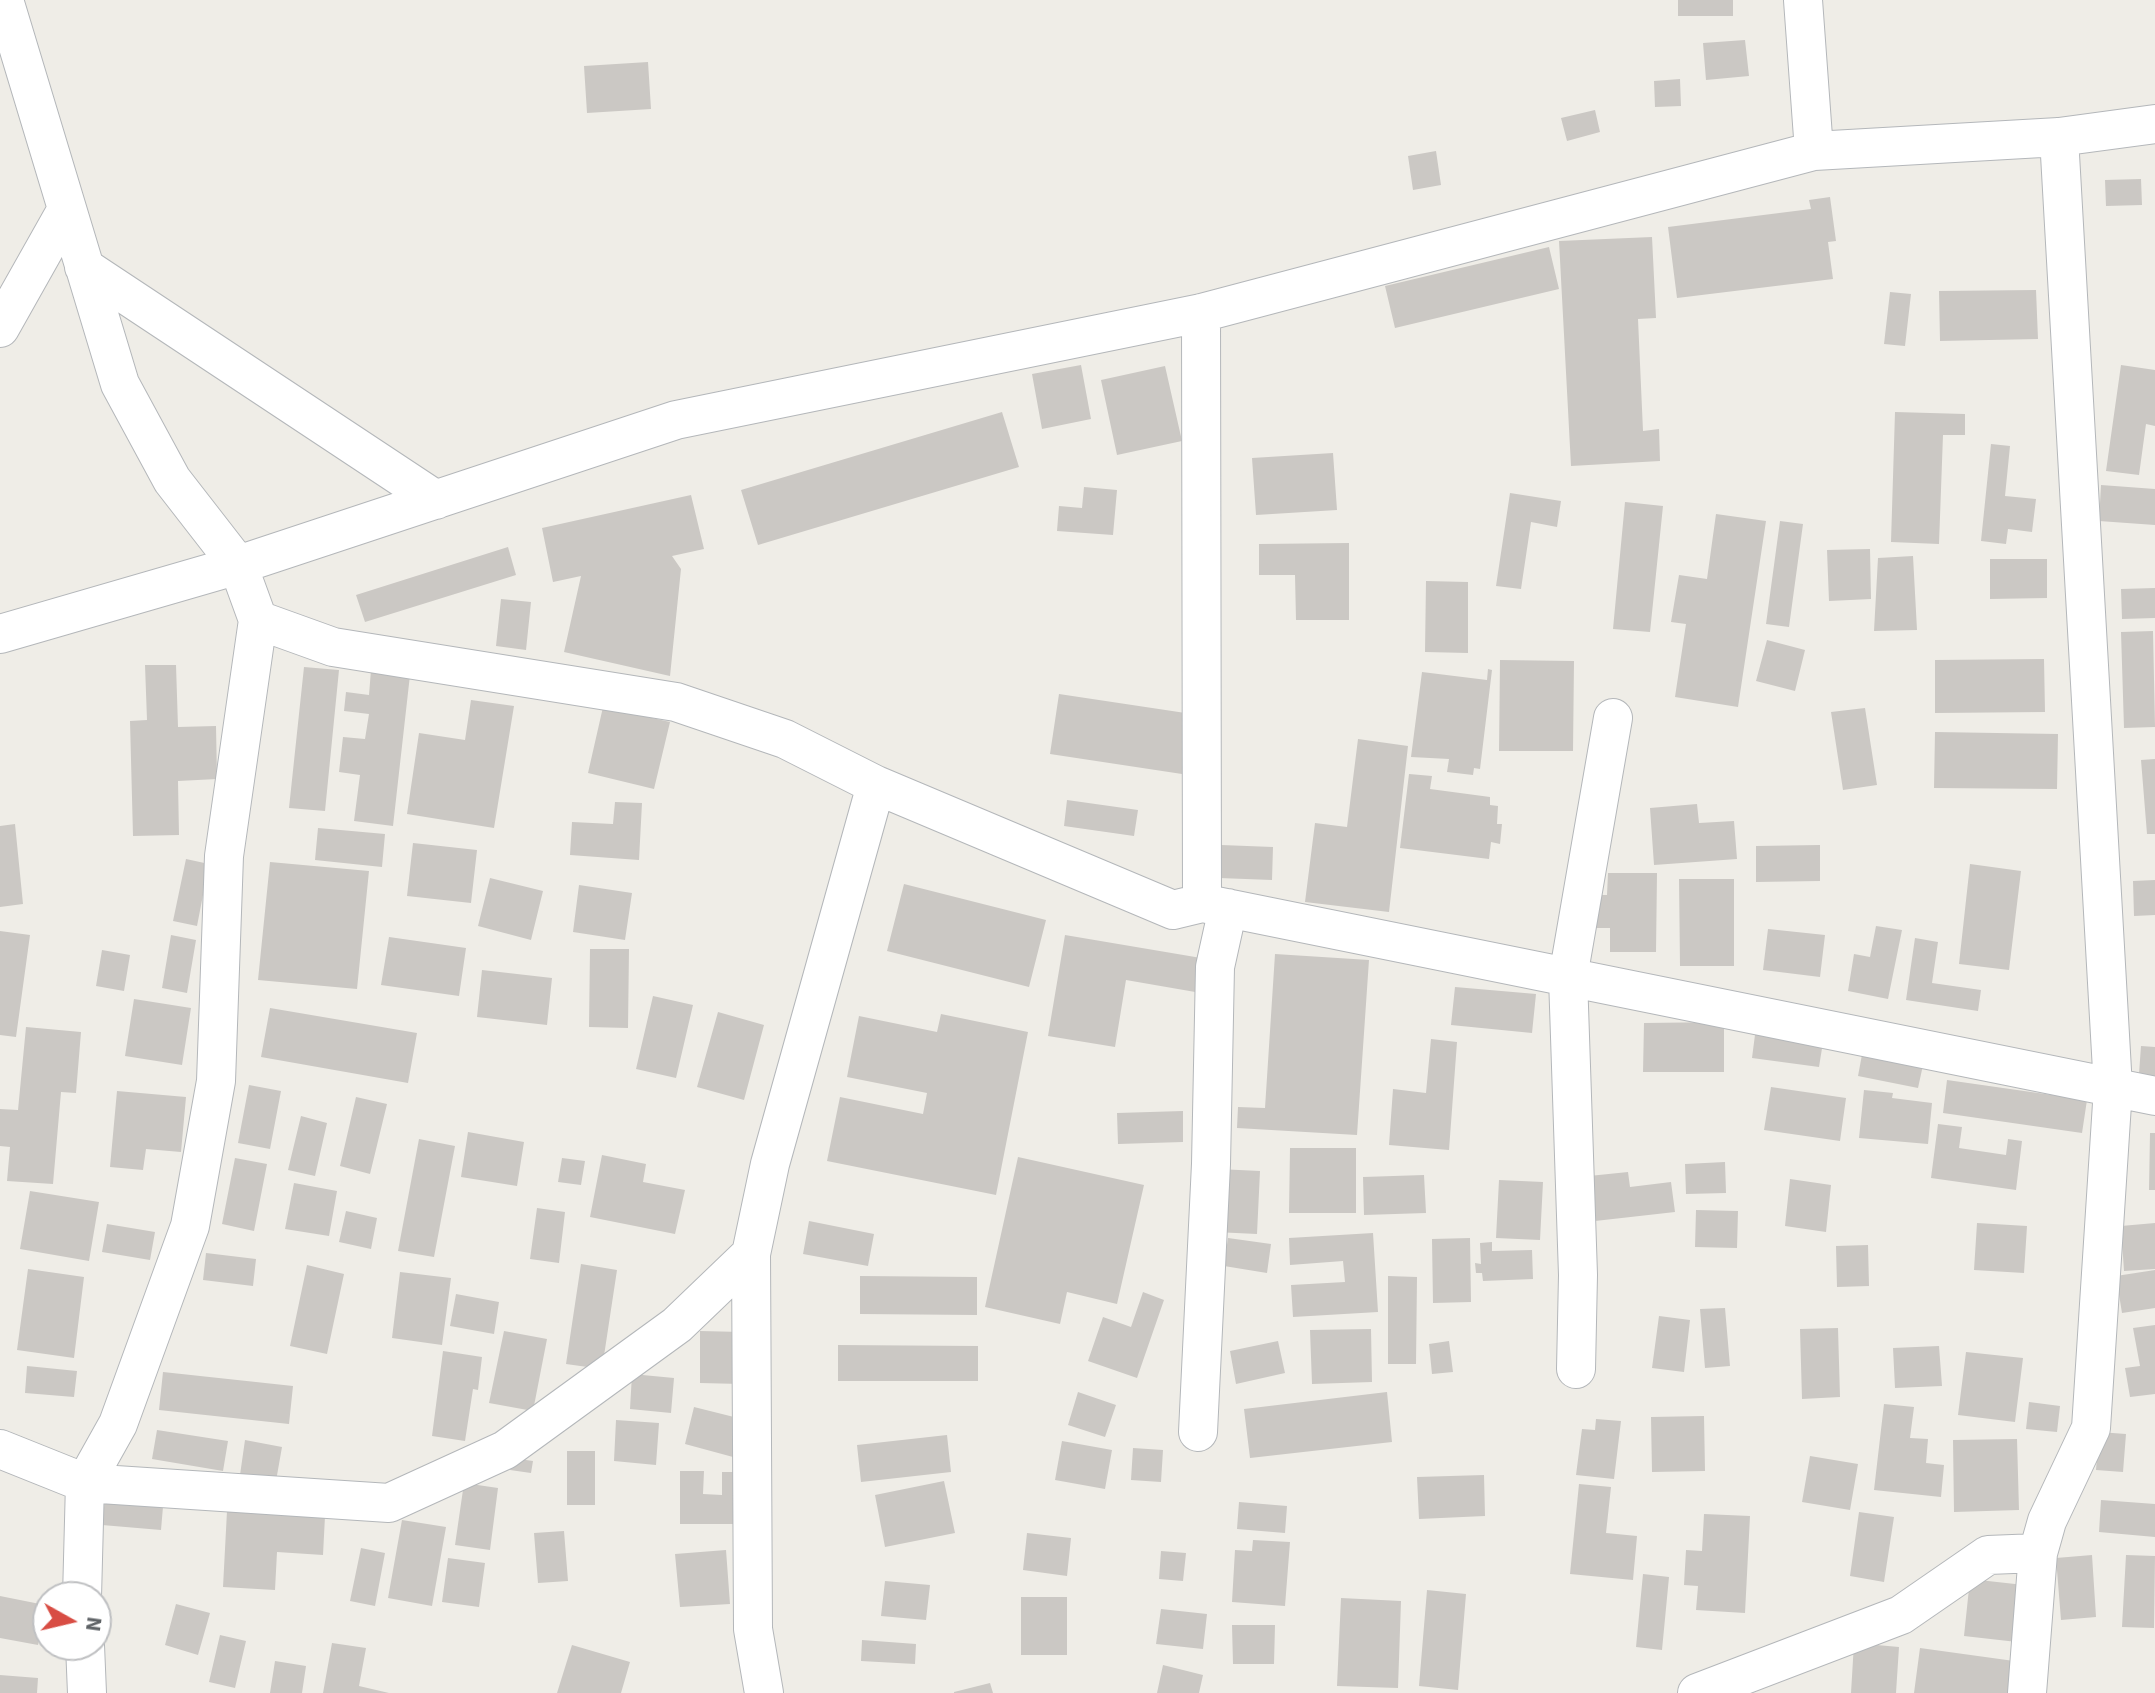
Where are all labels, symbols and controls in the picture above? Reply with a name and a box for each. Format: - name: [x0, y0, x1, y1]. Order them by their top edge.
- north arrow: [32, 1581, 112, 1661]
- text: N: [77, 1615, 111, 1634]

